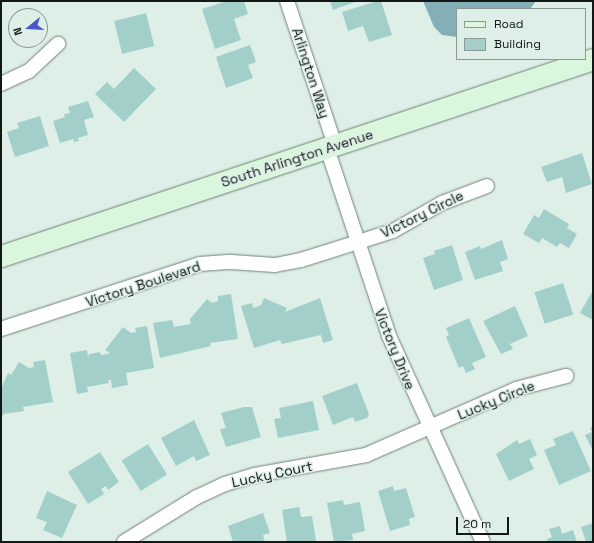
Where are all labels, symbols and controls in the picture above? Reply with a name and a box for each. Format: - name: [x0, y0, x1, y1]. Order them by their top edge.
- north arrow: [8, 8, 48, 48]
- legend: [456, 8, 586, 60]
- text: Road: [494, 16, 523, 32]
- text: N: [10, 26, 25, 37]
- street label: Arlington Way: [288, 26, 334, 120]
- text: Building: [494, 36, 541, 52]
- street label: South Arlington Avenue: [219, 125, 375, 191]
- street label: Victory Circle: [378, 187, 466, 241]
- street label: Victory Boulevard: [83, 258, 203, 310]
- street label: Victory Drive: [371, 306, 419, 392]
- street label: Lucky Circle: [455, 377, 537, 423]
- street label: Lucky Court: [230, 457, 314, 491]
- scale bar: [458, 509, 511, 535]
- text: 20 m: [463, 516, 491, 532]

